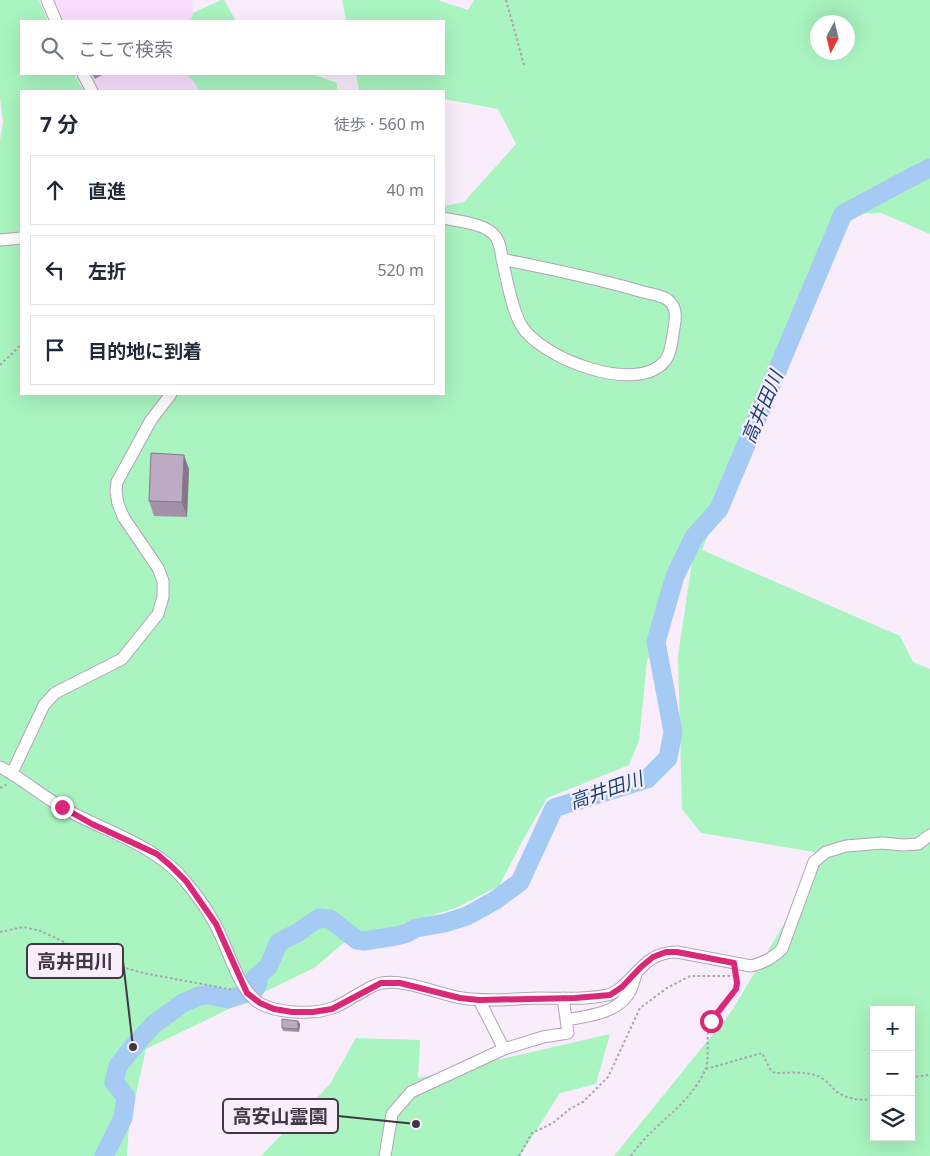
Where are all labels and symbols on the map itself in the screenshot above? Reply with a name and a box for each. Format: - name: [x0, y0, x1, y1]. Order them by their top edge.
- north arrow: [810, 15, 855, 60]
- water label: 高井田川: [735, 365, 790, 447]
- water label: 高井田川: [566, 765, 648, 815]
- route end: [51, 796, 74, 819]
- callout: 高井田川: [27, 944, 123, 978]
- text: 高井田川: [37, 948, 113, 974]
- route start: [700, 1010, 723, 1033]
- callout: 高安山霊園: [223, 1099, 338, 1133]
- text: 高安山霊園: [232, 1103, 328, 1129]

